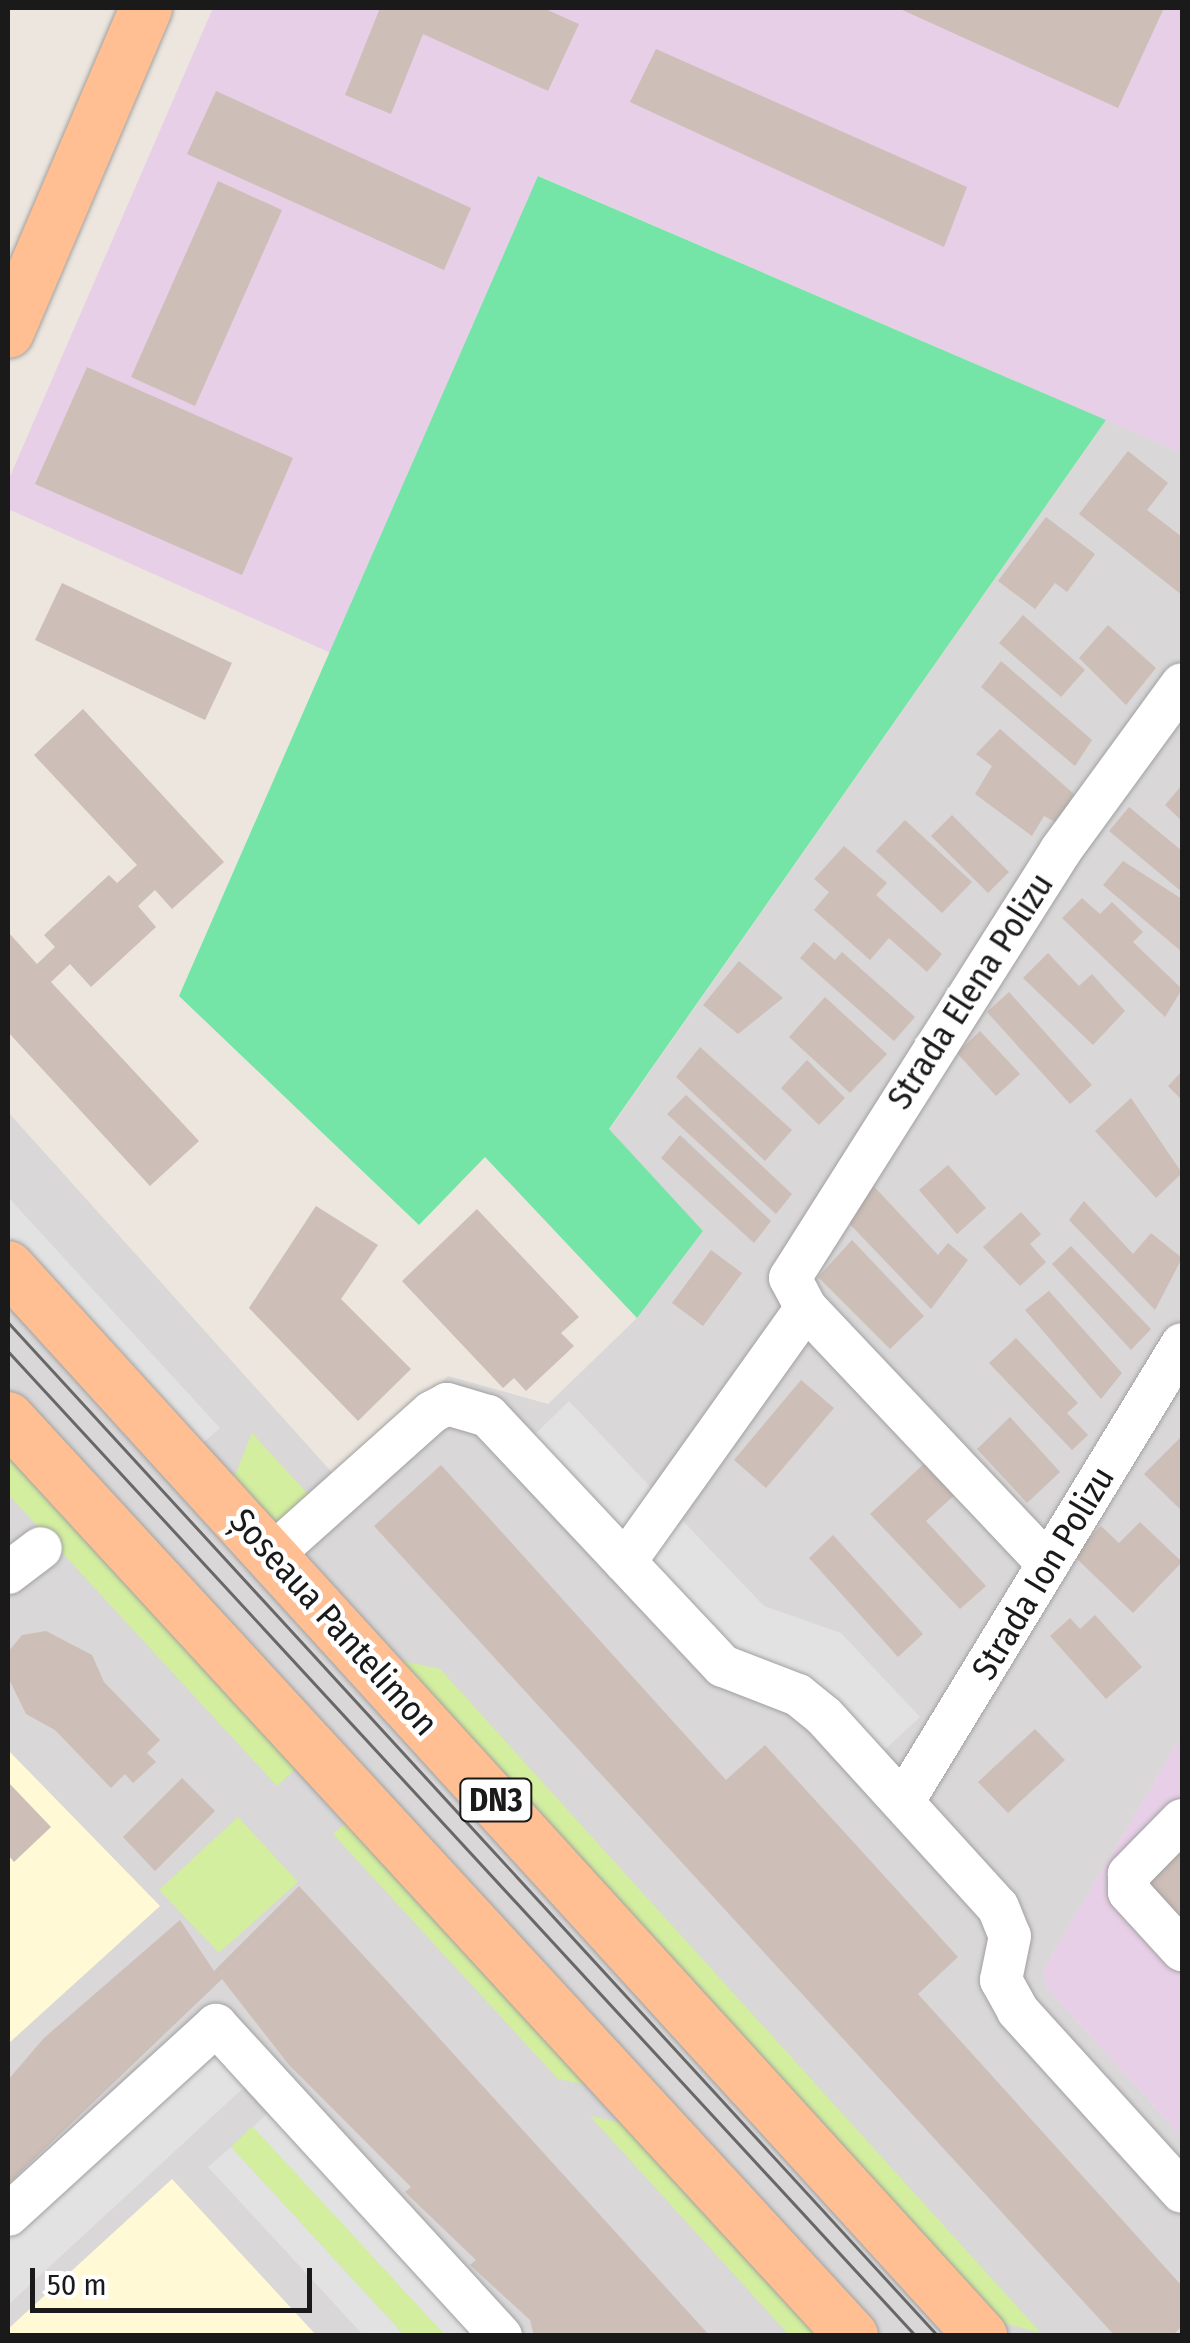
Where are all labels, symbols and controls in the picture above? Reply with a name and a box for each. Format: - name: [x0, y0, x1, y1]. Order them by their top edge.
- street label: Strada Elena Polizu: [878, 865, 1062, 1117]
- street label: Strada Ion Polizu: [963, 1459, 1123, 1687]
- street label: Șoseaua Pantelimon: [221, 1500, 447, 1744]
- road number: DN3: [458, 1773, 534, 1827]
- scale bar: [35, 2248, 318, 2310]
- text: 50 m: [47, 2267, 107, 2303]

